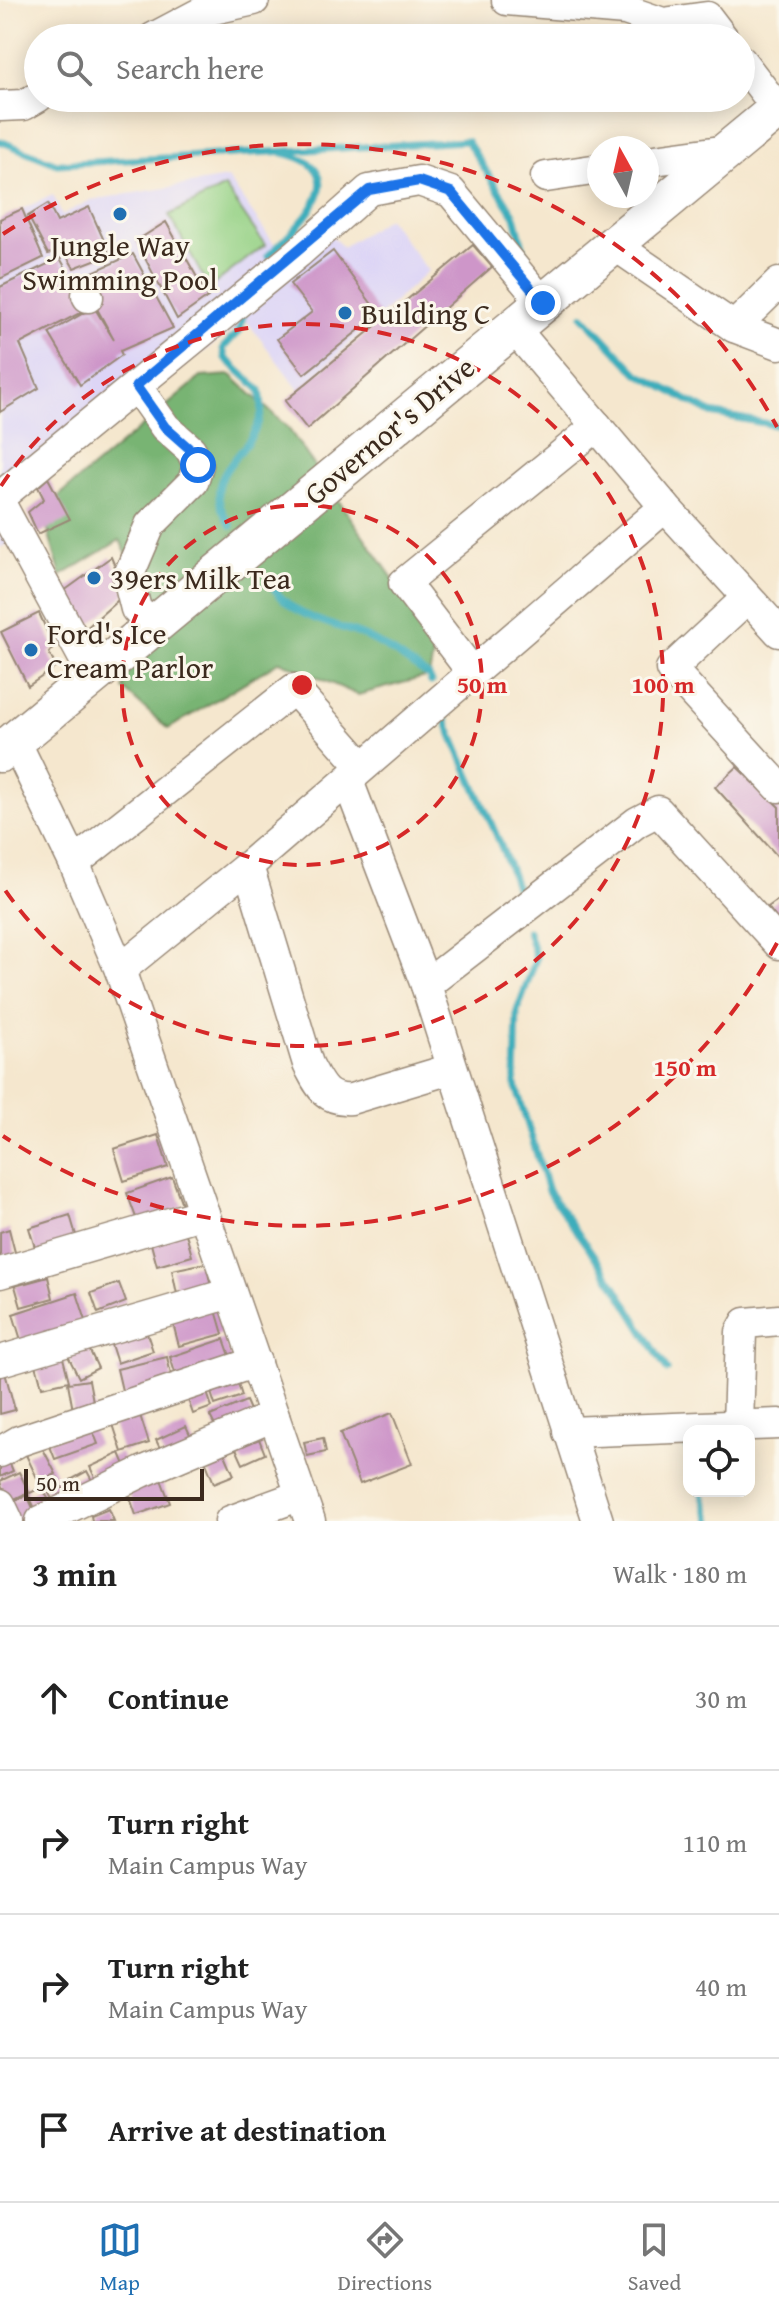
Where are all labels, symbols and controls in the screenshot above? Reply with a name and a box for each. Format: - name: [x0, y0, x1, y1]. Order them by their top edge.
- search box: [24, 24, 755, 112]
- icon: search: [52, 46, 96, 90]
- text: Search here: [116, 46, 264, 90]
- north arrow: [587, 136, 659, 208]
- marker: Jungle Way Swimming Pool: [111, 205, 129, 223]
- place label: Jungle Way Swimming Pool: [22, 223, 218, 301]
- route end: [525, 285, 561, 321]
- place label: Building C: [361, 291, 490, 335]
- marker: Building C: [336, 304, 354, 322]
- street label: Governor's Drive: [294, 345, 484, 515]
- route start: [180, 447, 216, 483]
- place label: 39ers Milk Tea: [110, 556, 291, 600]
- marker: 39ers Milk Tea: [85, 569, 103, 587]
- place label: Ford's Ice Cream Parlor: [47, 611, 213, 689]
- marker: Ford's Ice Cream Parlor: [22, 641, 40, 659]
- text: 50 m: [457, 667, 508, 702]
- text: 100 m: [631, 667, 695, 702]
- centre of rings: [288, 671, 316, 699]
- text: 150 m: [653, 1050, 717, 1085]
- map controls: [683, 1425, 755, 1497]
- button: locate: [683, 1425, 755, 1497]
- scale bar: [24, 1465, 204, 1501]
- text: 50 m: [36, 1467, 80, 1499]
- text: 3 min: [32, 1549, 117, 1598]
- text: Walk · 180 m: [613, 1554, 747, 1593]
- icon: ahead: [32, 1676, 76, 1720]
- text: Continue: [108, 1676, 229, 1720]
- text: 30 m: [695, 1679, 747, 1718]
- text: Turn right: [108, 1801, 249, 1845]
- icon: right: [32, 1820, 76, 1864]
- text: 110 m: [682, 1823, 747, 1862]
- text: Main Campus Way: [108, 1845, 307, 1884]
- text: Turn right: [108, 1945, 249, 1989]
- icon: right: [32, 1964, 76, 2008]
- text: 40 m: [695, 1967, 747, 2006]
- text: Main Campus Way: [108, 1989, 307, 2028]
- icon: arrive: [32, 2108, 76, 2152]
- text: Arrive at destination: [108, 2108, 386, 2152]
- tab: Map: [98, 2218, 142, 2298]
- tab: Directions: [338, 2218, 432, 2298]
- tab: Saved: [628, 2218, 681, 2298]

